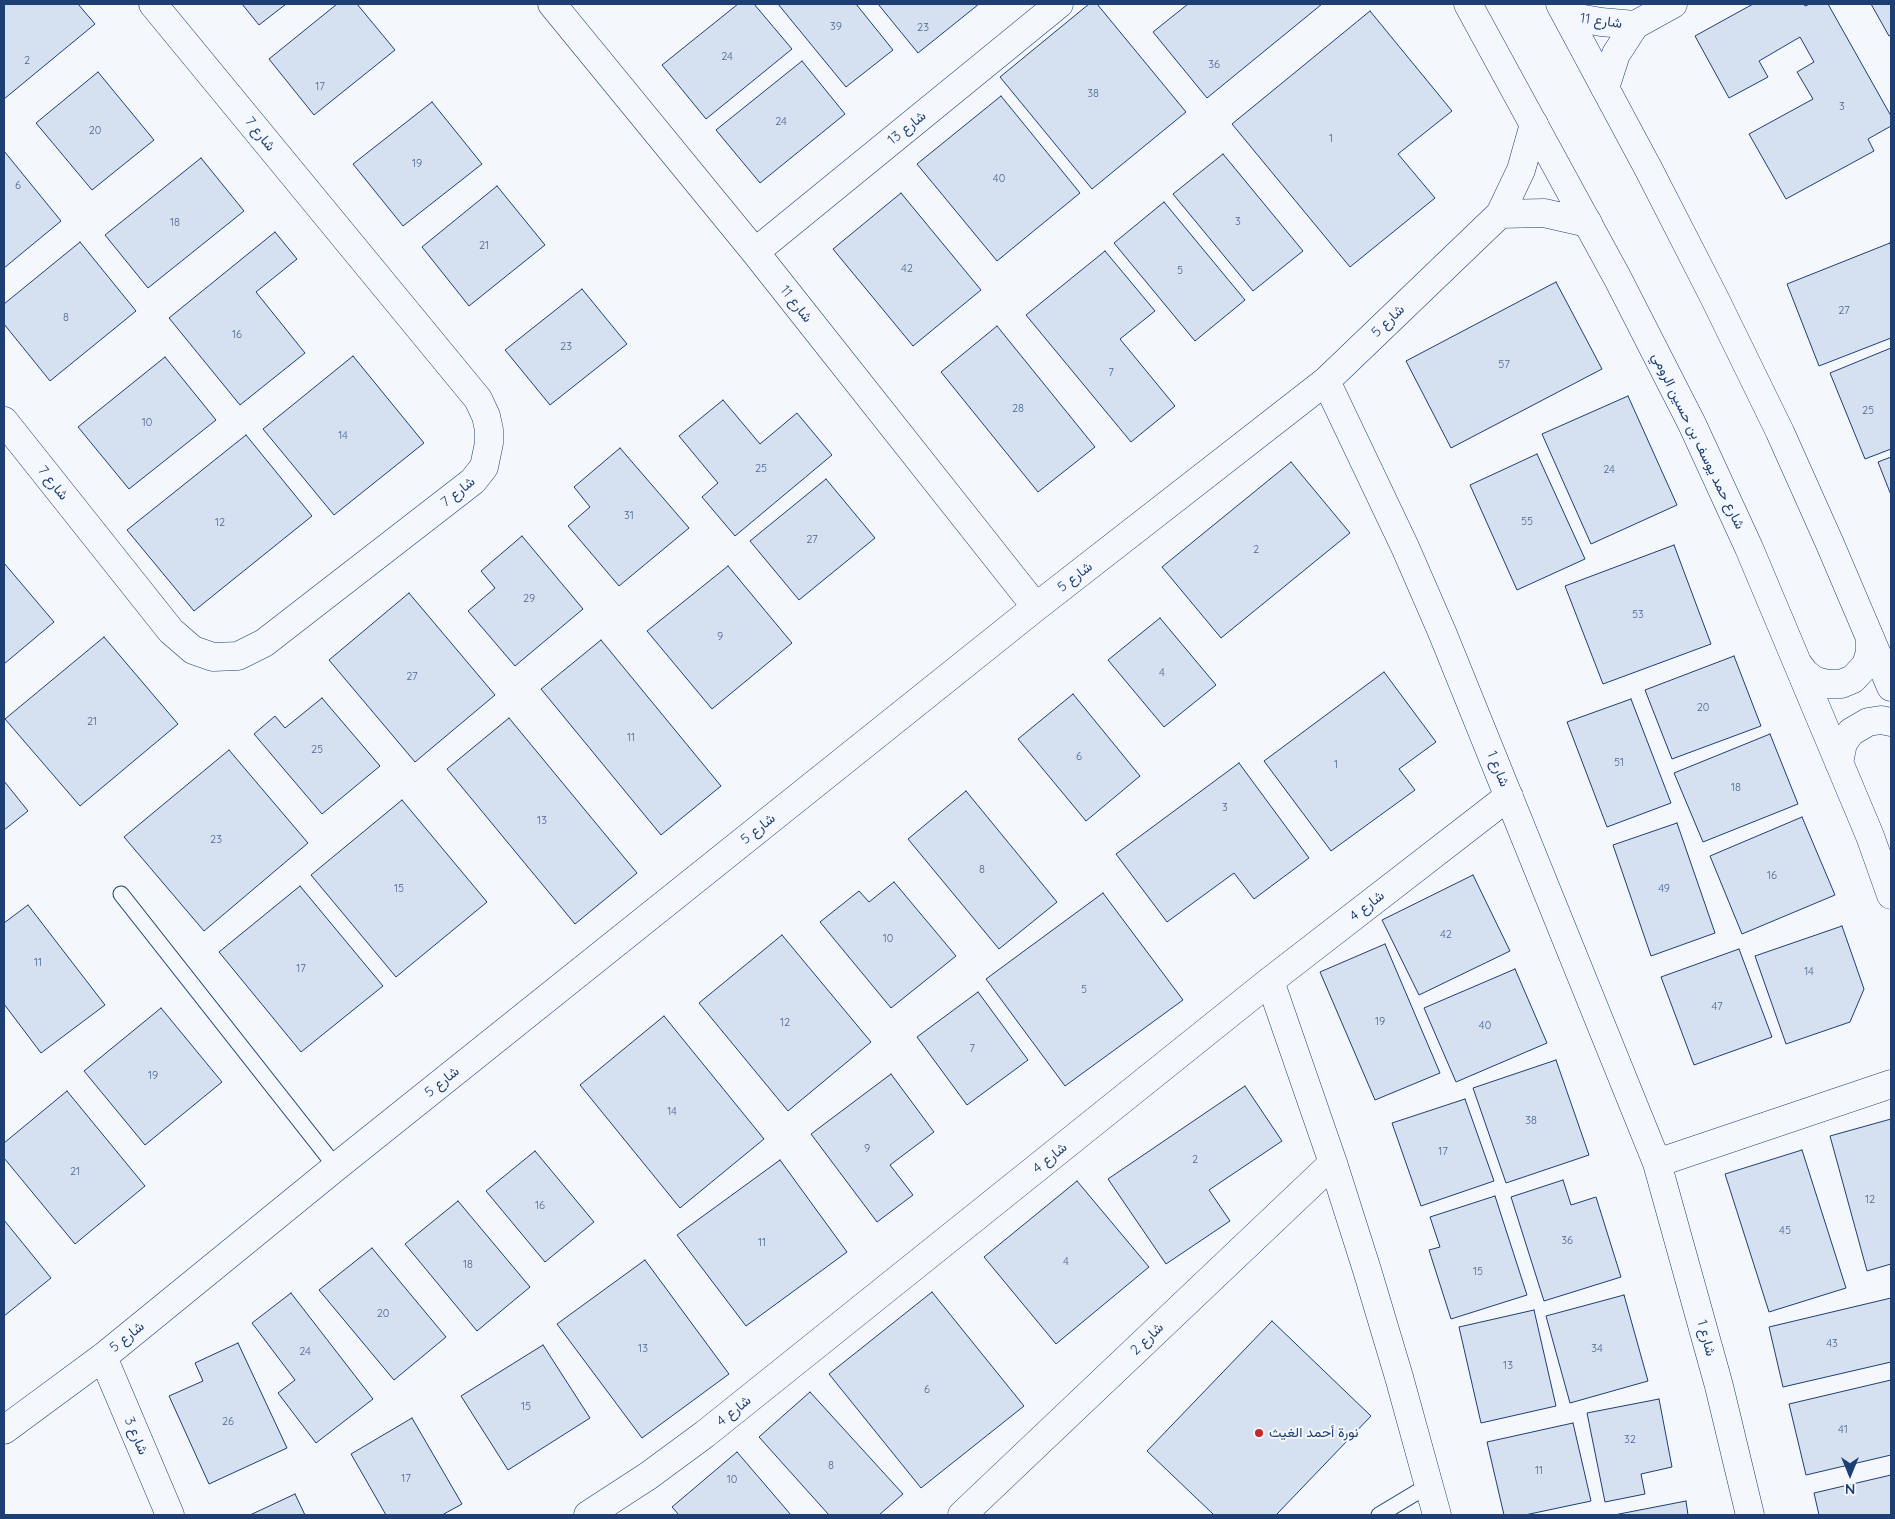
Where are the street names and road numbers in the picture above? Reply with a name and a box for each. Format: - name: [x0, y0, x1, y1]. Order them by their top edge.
- street label: شارع 11: [1579, 10, 1623, 32]
- street label: شارع 13: [884, 107, 930, 149]
- street label: شارع 7: [241, 113, 279, 155]
- street label: شارع 11: [776, 282, 816, 326]
- street label: شارع 5: [1368, 301, 1408, 341]
- street label: شارع حمد يوسف بن حسين الرومي: [1648, 350, 1748, 532]
- street label: شارع 7: [34, 462, 72, 504]
- street label: شارع 7: [437, 473, 479, 511]
- street label: شارع 5: [1054, 558, 1096, 596]
- street label: شارع 1: [1483, 749, 1513, 789]
- street label: شارع 5: [737, 810, 779, 848]
- street label: شارع 4: [1346, 887, 1388, 925]
- street label: شارع 5: [421, 1063, 463, 1101]
- street label: شارع 4: [1029, 1139, 1071, 1177]
- street label: شارع 5: [106, 1318, 148, 1356]
- street label: شارع 1: [1693, 1318, 1719, 1358]
- street label: شارع 2: [1127, 1319, 1167, 1359]
- street label: شارع 4: [713, 1392, 755, 1430]
- street label: شارع 3: [121, 1415, 151, 1457]

